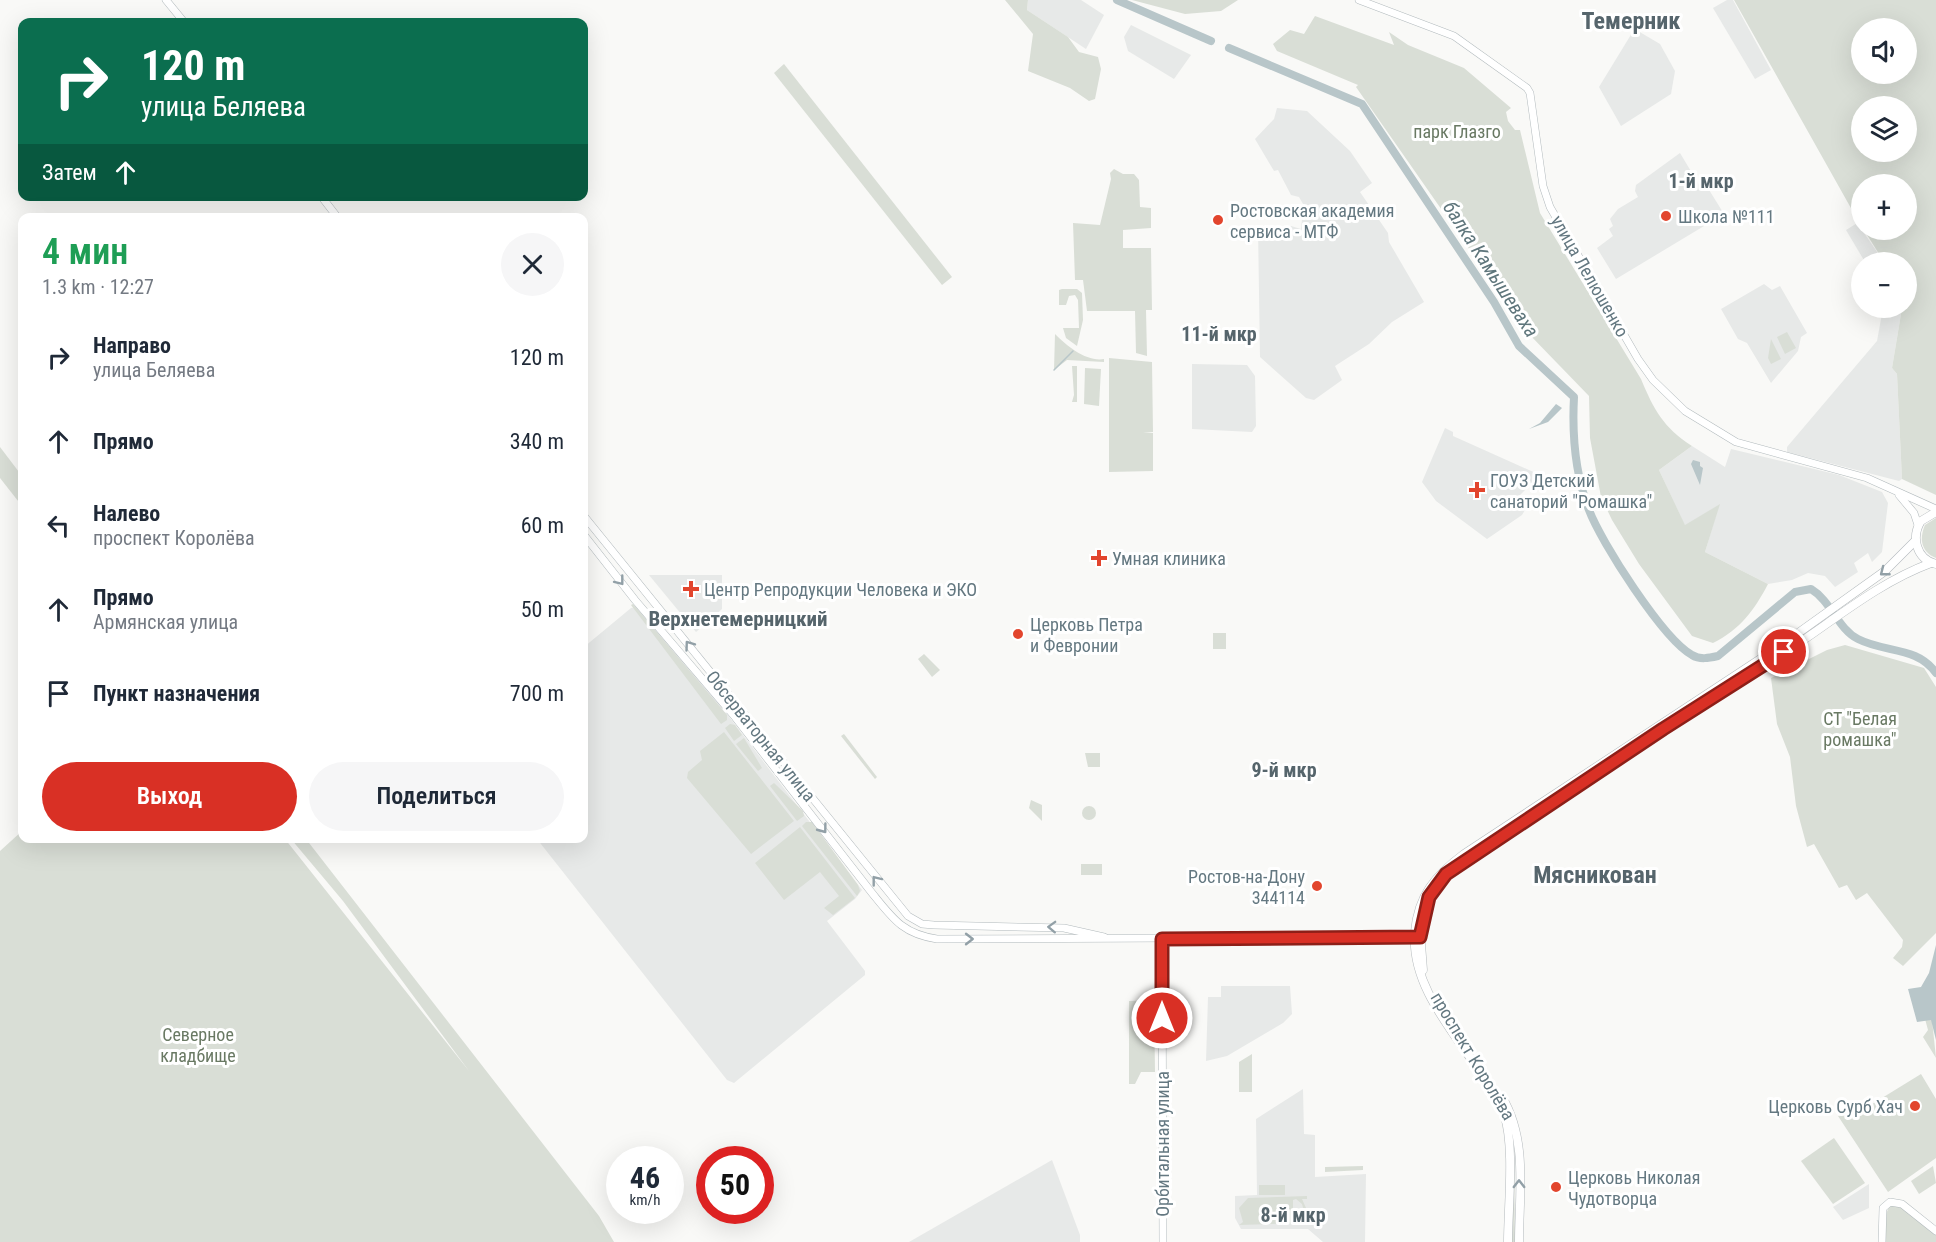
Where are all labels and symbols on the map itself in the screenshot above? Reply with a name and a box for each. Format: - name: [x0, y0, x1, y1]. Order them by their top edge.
- district label: Темерник: [1582, 7, 1680, 35]
- park label: парк Глазго: [1413, 121, 1501, 142]
- district label: 1-й мкр: [1668, 169, 1734, 193]
- water label: балка Камышеваха: [1438, 196, 1544, 342]
- place label: Ростовская академия сервиса - МТФ: [1230, 200, 1394, 242]
- place label: Школа №111: [1678, 206, 1775, 227]
- marker: Школа №111: [1659, 209, 1673, 223]
- street label: улица Лелюшенко: [1547, 211, 1633, 341]
- marker: Ростовская академия сервиса - МТФ: [1211, 213, 1225, 227]
- district label: 11-й мкр: [1181, 322, 1257, 346]
- place label: ГОУЗ Детский санаторий "Ромашка": [1490, 470, 1652, 512]
- marker: ГОУЗ Детский санаторий "Ромашка": [1468, 481, 1486, 499]
- place label: Умная клиника: [1112, 548, 1226, 569]
- marker: Умная клиника: [1090, 549, 1108, 567]
- one-way arrow: [1880, 565, 1891, 576]
- one-way arrow: [612, 574, 623, 585]
- place label: Центр Репродукции Человека и ЭКО: [704, 579, 977, 600]
- marker: Центр Репродукции Человека и ЭКО: [682, 580, 700, 598]
- district label: Верхнетемерницкий: [648, 607, 828, 631]
- place label: Церковь Петра и Февронии: [1030, 614, 1143, 656]
- pin: [1758, 626, 1809, 677]
- marker: Церковь Петра и Февронии: [1011, 627, 1025, 641]
- one-way arrow: [685, 641, 696, 652]
- street label: Обсерваторная улица: [702, 666, 820, 806]
- park label: СТ "Белая ромашка": [1823, 708, 1897, 750]
- district label: 9-й мкр: [1251, 758, 1317, 782]
- one-way arrow: [815, 823, 826, 834]
- district label: Мясникован: [1533, 861, 1657, 889]
- place label: Ростов-на-Дону 344114: [1188, 866, 1305, 908]
- one-way arrow: [873, 875, 884, 886]
- marker: Ростов-на-Дону 344114: [1310, 879, 1324, 893]
- one-way arrow: [1048, 921, 1057, 934]
- one-way arrow: [964, 933, 973, 945]
- position arrow: [1130, 986, 1194, 1050]
- street label: проспект Королёва: [1427, 988, 1519, 1124]
- park label: Северное кладбище: [160, 1024, 236, 1066]
- street label: Орбитальная улица: [1152, 1071, 1173, 1217]
- place label: Церковь Сурб Хач: [1768, 1096, 1903, 1117]
- marker: Церковь Сурб Хач: [1908, 1099, 1922, 1113]
- speed limit sign: 50: [696, 1146, 774, 1224]
- place label: Церковь Николая Чудотворца: [1568, 1167, 1700, 1209]
- one-way arrow: [1513, 1179, 1525, 1188]
- marker: Церковь Николая Чудотворца: [1549, 1180, 1563, 1194]
- district label: 8-й мкр: [1260, 1203, 1326, 1227]

